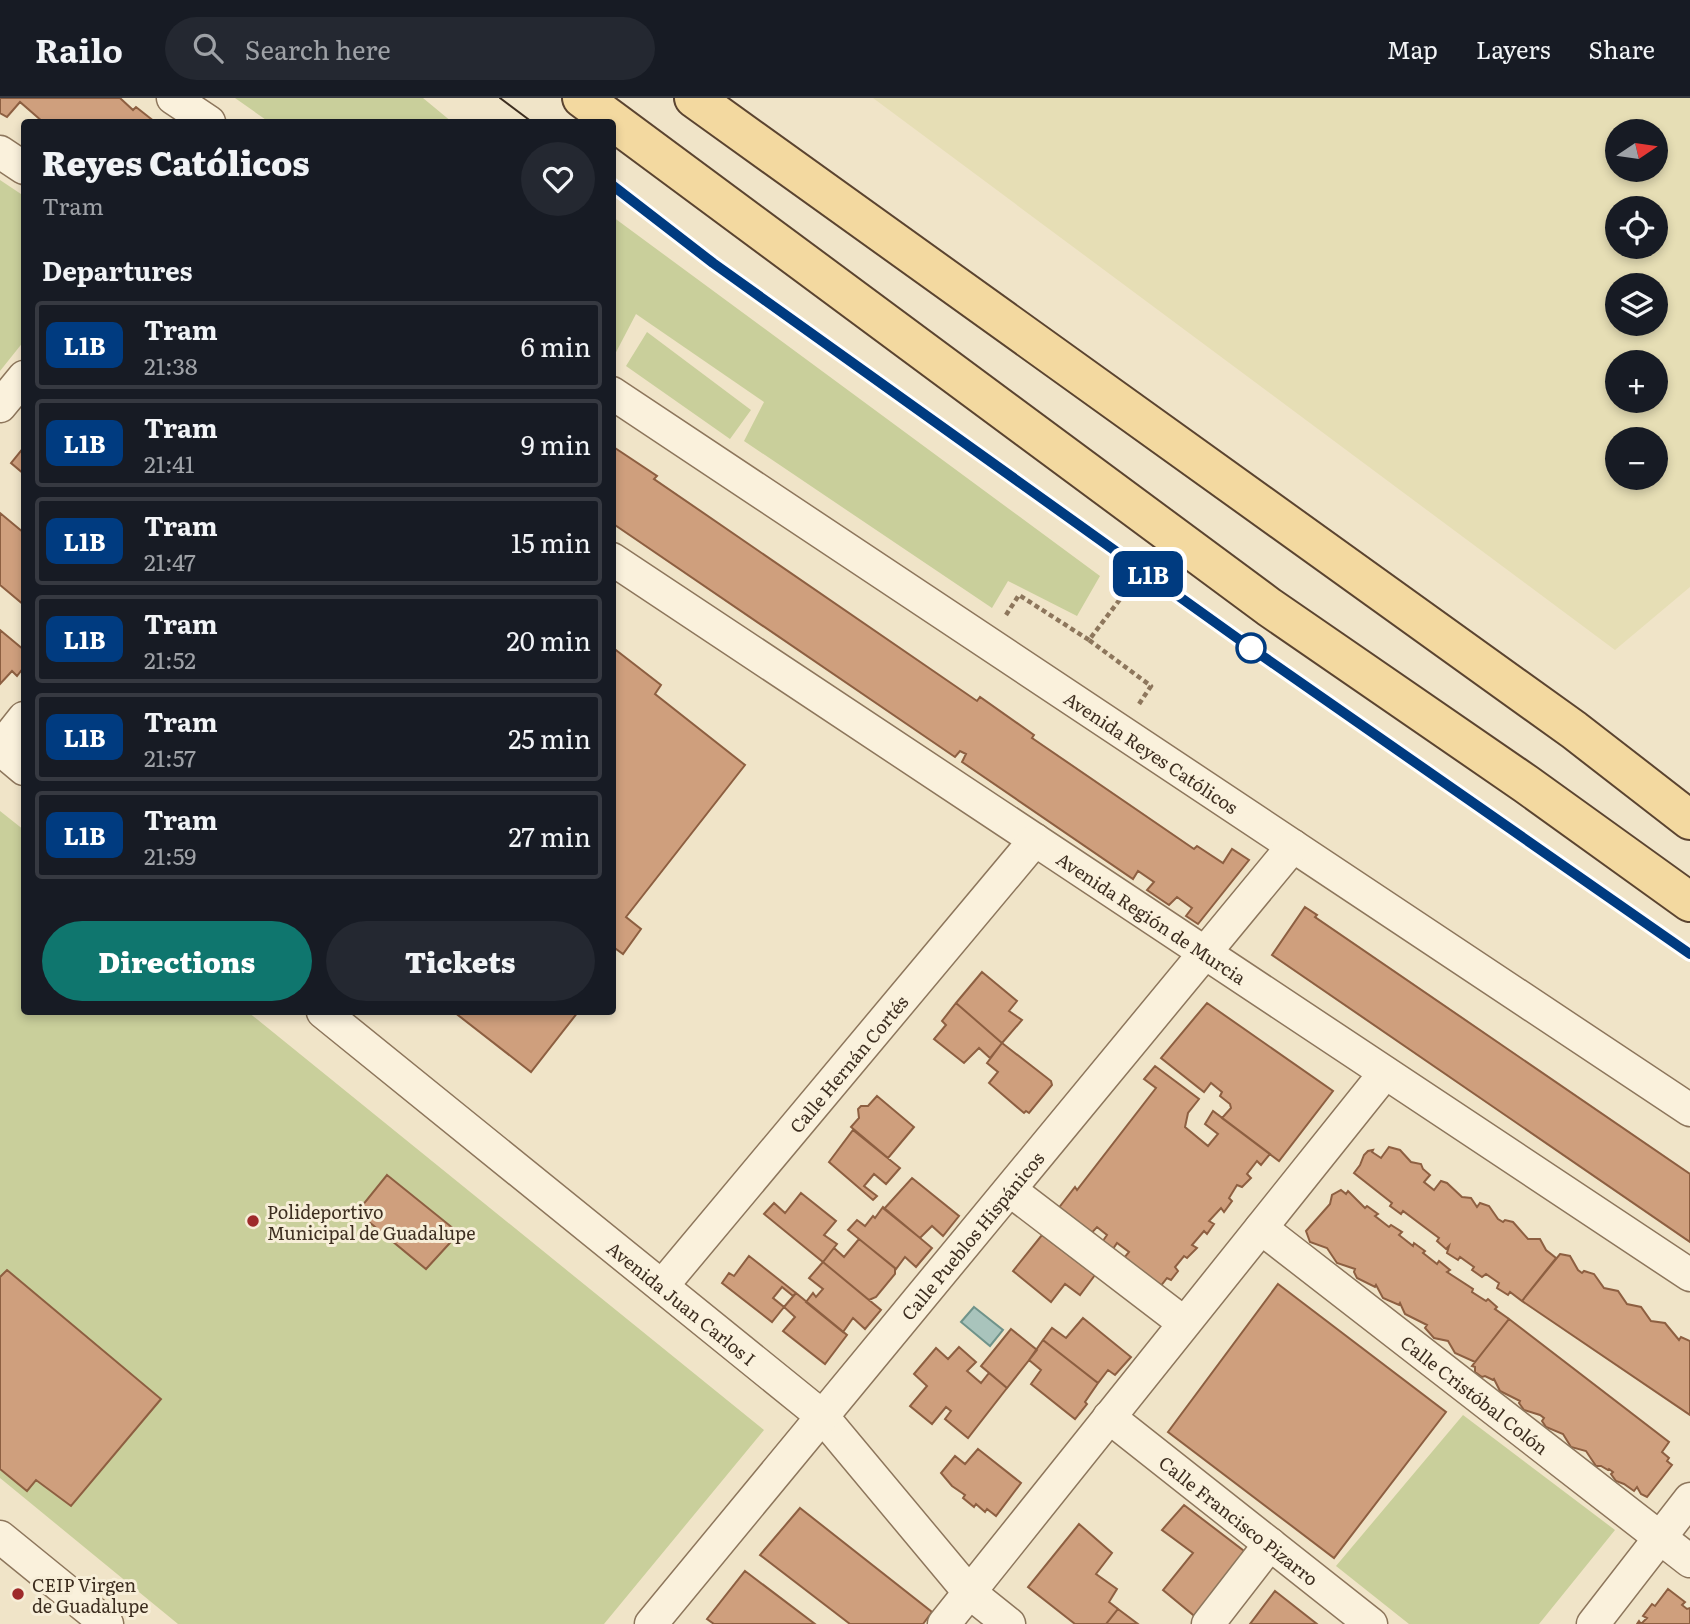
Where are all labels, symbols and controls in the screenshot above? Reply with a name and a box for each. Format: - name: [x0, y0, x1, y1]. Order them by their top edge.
- search box: [165, 17, 655, 80]
- text: Railo: [35, 24, 123, 73]
- icon: search: [189, 29, 227, 67]
- text: Search here: [245, 29, 391, 68]
- text: Map: [1387, 31, 1438, 66]
- text: Layers: [1476, 31, 1550, 66]
- text: Share: [1588, 31, 1655, 66]
- north arrow: [1605, 119, 1668, 182]
- map controls: [1605, 119, 1668, 490]
- text: Reyes Católicos: [42, 137, 310, 186]
- button: heart: [521, 142, 595, 216]
- text: Tram: [42, 188, 104, 222]
- button: locate: [1605, 196, 1668, 259]
- text: Departures: [42, 250, 193, 289]
- button: layers: [1605, 273, 1668, 336]
- text: Tram: [144, 309, 218, 348]
- text: 6 min: [521, 326, 591, 365]
- text: L1B: [63, 327, 106, 362]
- text: 21:38: [144, 348, 198, 382]
- button: +: [1605, 350, 1668, 413]
- text: Tram: [144, 407, 218, 446]
- text: 9 min: [521, 424, 591, 463]
- text: L1B: [63, 425, 106, 460]
- button: −: [1605, 427, 1668, 490]
- text: 21:41: [144, 446, 194, 480]
- text: Tram: [144, 505, 218, 544]
- text: 15 min: [511, 522, 591, 561]
- text: L1B: [63, 523, 106, 558]
- text: 21:47: [144, 544, 196, 578]
- line badge: L1B: [1108, 551, 1188, 597]
- text: L1B: [1127, 556, 1169, 591]
- text: Tram: [144, 603, 218, 642]
- text: 20 min: [506, 620, 591, 659]
- text: L1B: [63, 621, 106, 656]
- unlabelled marker: [1236, 633, 1266, 663]
- text: 21:52: [144, 642, 196, 676]
- street label: Avenida Reyes Católicos: [1059, 684, 1244, 820]
- text: Tram: [144, 701, 218, 740]
- text: 25 min: [508, 718, 591, 757]
- text: L1B: [63, 719, 106, 754]
- text: 21:57: [144, 740, 196, 774]
- text: Tram: [144, 799, 218, 838]
- text: 27 min: [509, 816, 591, 855]
- text: L1B: [63, 817, 106, 852]
- text: 21:59: [144, 838, 196, 872]
- street label: Avenida Región de Murcia: [1052, 845, 1252, 990]
- button: Directions: [42, 921, 312, 1001]
- button: Tickets: [326, 921, 595, 1001]
- street label: Calle Hernán Cortés: [782, 989, 914, 1138]
- street label: Calle Pueblos Hispánicos: [894, 1145, 1050, 1326]
- place label: Polideportivo Municipal de Guadalupe: [267, 1198, 476, 1246]
- marker: Polideportivo Municipal de Guadalupe: [245, 1213, 261, 1229]
- street label: Avenida Juan Carlos I: [602, 1234, 762, 1371]
- street label: Calle Cristóbal Colón: [1395, 1328, 1555, 1460]
- street label: Calle Francisco Pizarro: [1154, 1448, 1325, 1591]
- place label: CEIP Virgen de Guadalupe: [32, 1571, 149, 1619]
- marker: CEIP Virgen de Guadalupe: [10, 1586, 26, 1602]

